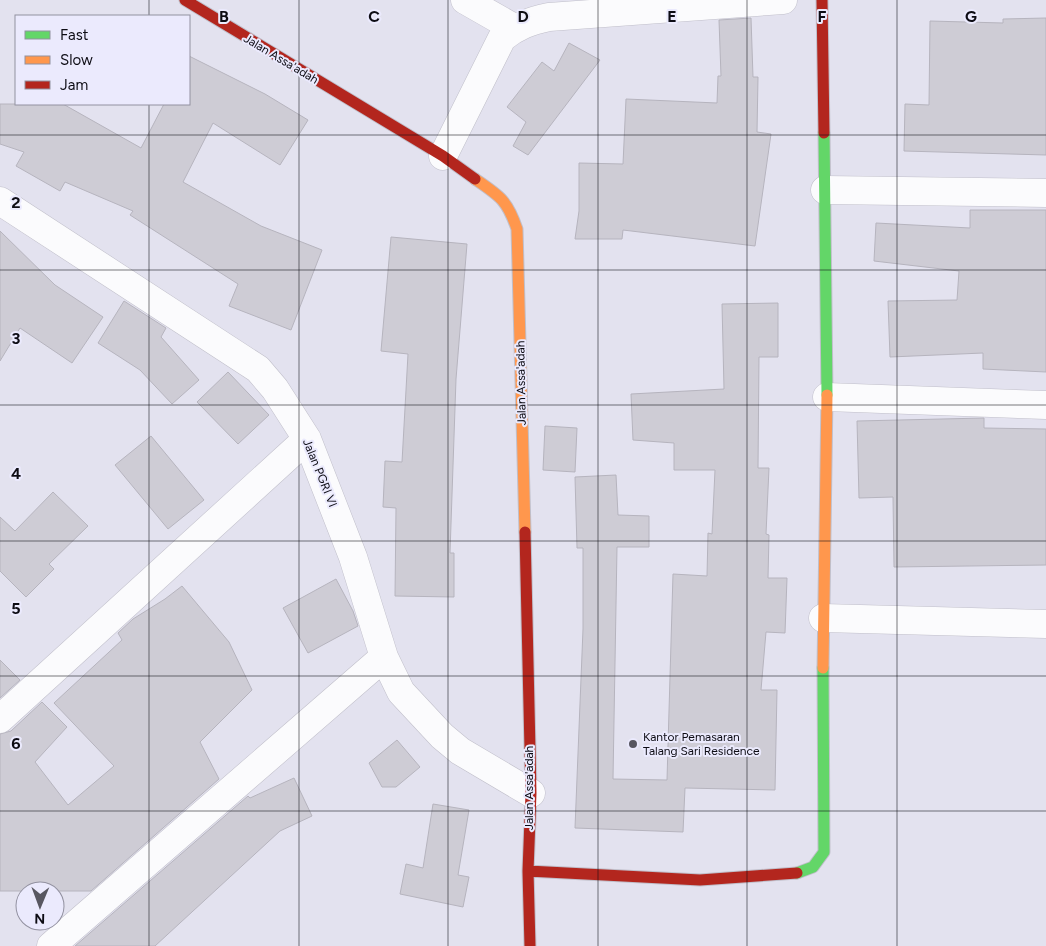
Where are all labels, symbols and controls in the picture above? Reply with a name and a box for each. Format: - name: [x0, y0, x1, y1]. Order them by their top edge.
- text: B: [219, 7, 229, 26]
- text: C: [368, 7, 380, 26]
- text: D: [517, 7, 529, 26]
- text: E: [667, 7, 677, 26]
- text: F: [818, 7, 827, 26]
- text: G: [965, 7, 977, 26]
- legend: [15, 15, 190, 105]
- text: Fast: [60, 26, 89, 44]
- street label: Jalan Assa'adah: [241, 31, 321, 87]
- text: Slow: [60, 51, 93, 69]
- text: Jam: [60, 76, 88, 94]
- text: 2: [11, 193, 21, 212]
- text: 3: [12, 329, 21, 348]
- street label: Jalan Assa'adah: [513, 340, 529, 425]
- street label: Jalan PGRI VI: [300, 437, 340, 509]
- text: 4: [11, 464, 21, 483]
- text: 5: [11, 599, 21, 618]
- place label: Kantor Pemasaran Talang Sari Residence: [643, 730, 760, 758]
- text: 6: [11, 734, 21, 753]
- marker: Kantor Pemasaran Talang Sari Residence: [627, 738, 639, 750]
- street label: Jalan Assa'adah: [522, 745, 536, 830]
- north arrow: [15, 881, 65, 931]
- text: N: [34, 910, 45, 927]

